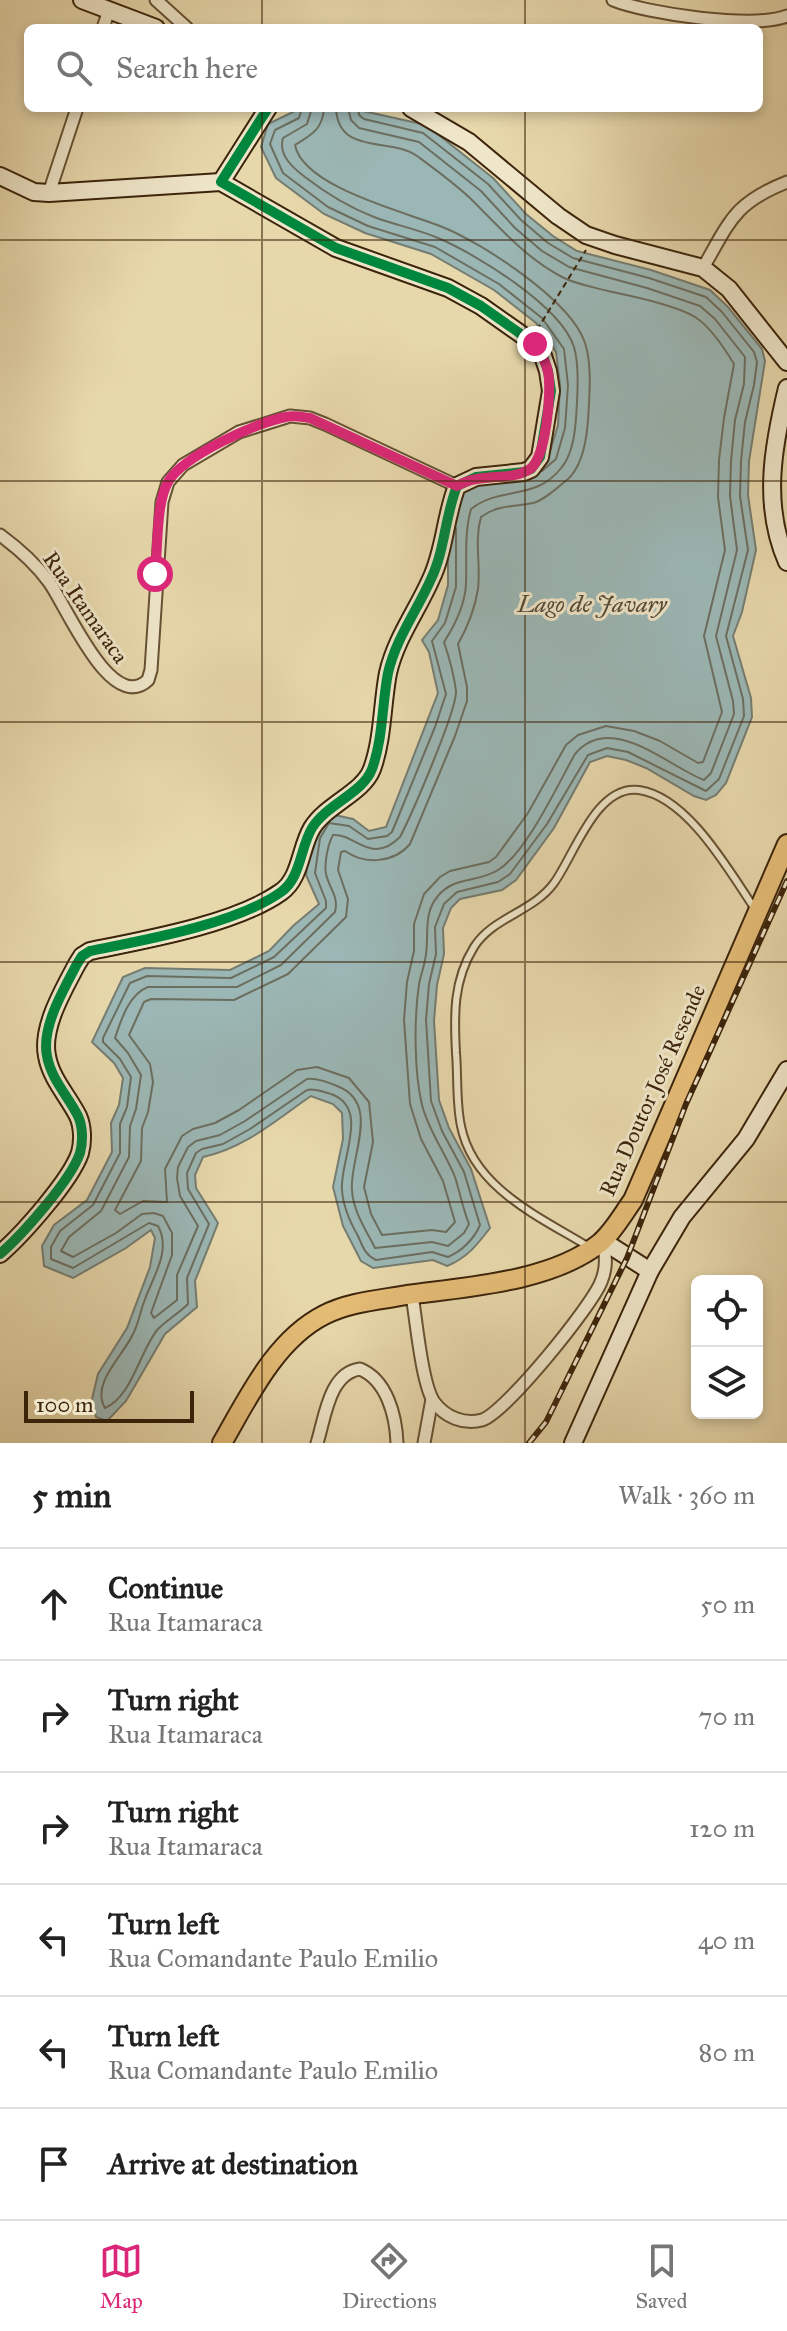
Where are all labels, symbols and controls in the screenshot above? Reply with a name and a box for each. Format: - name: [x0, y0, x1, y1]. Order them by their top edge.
- search box: [24, 24, 763, 112]
- icon: search: [52, 46, 96, 90]
- text: Search here: [116, 50, 258, 86]
- route end: [517, 326, 553, 362]
- street label: Rua Itamaraca: [37, 546, 135, 669]
- route start: [137, 556, 173, 592]
- water label: Lago de Javary: [516, 589, 668, 619]
- street label: Rua Doutor José Resende: [594, 980, 711, 1200]
- map controls: [691, 1275, 763, 1419]
- button: locate: [691, 1275, 763, 1347]
- button: layers: [691, 1347, 763, 1419]
- scale bar: [24, 1387, 194, 1423]
- text: 100 m: [36, 1391, 93, 1418]
- text: 5 min: [32, 1475, 111, 1516]
- text: Walk · 360 m: [618, 1479, 755, 1511]
- text: Continue: [108, 1570, 223, 1606]
- icon: ahead: [32, 1582, 76, 1626]
- text: 50 m: [700, 1588, 755, 1620]
- text: Rua Itamaraca: [108, 1606, 263, 1638]
- text: Turn right: [108, 1682, 239, 1718]
- icon: right: [32, 1694, 76, 1738]
- text: 70 m: [699, 1700, 755, 1732]
- text: Rua Itamaraca: [108, 1718, 263, 1750]
- text: Turn right: [108, 1794, 239, 1830]
- icon: right: [32, 1806, 76, 1850]
- text: 120 m: [689, 1812, 755, 1844]
- text: Rua Itamaraca: [108, 1830, 263, 1862]
- text: Turn left: [108, 1906, 219, 1942]
- icon: left: [32, 1918, 76, 1962]
- text: 40 m: [698, 1924, 755, 1956]
- text: Rua Comandante Paulo Emilio: [108, 1942, 438, 1974]
- text: Turn left: [108, 2018, 219, 2054]
- icon: left: [32, 2030, 76, 2074]
- text: 80 m: [699, 2036, 755, 2068]
- text: Rua Comandante Paulo Emilio: [108, 2054, 438, 2086]
- icon: arrive: [32, 2142, 76, 2186]
- text: Arrive at destination: [108, 2146, 358, 2182]
- tab: Map: [99, 2239, 143, 2314]
- tab: Directions: [342, 2239, 437, 2314]
- tab: Saved: [635, 2239, 688, 2314]

